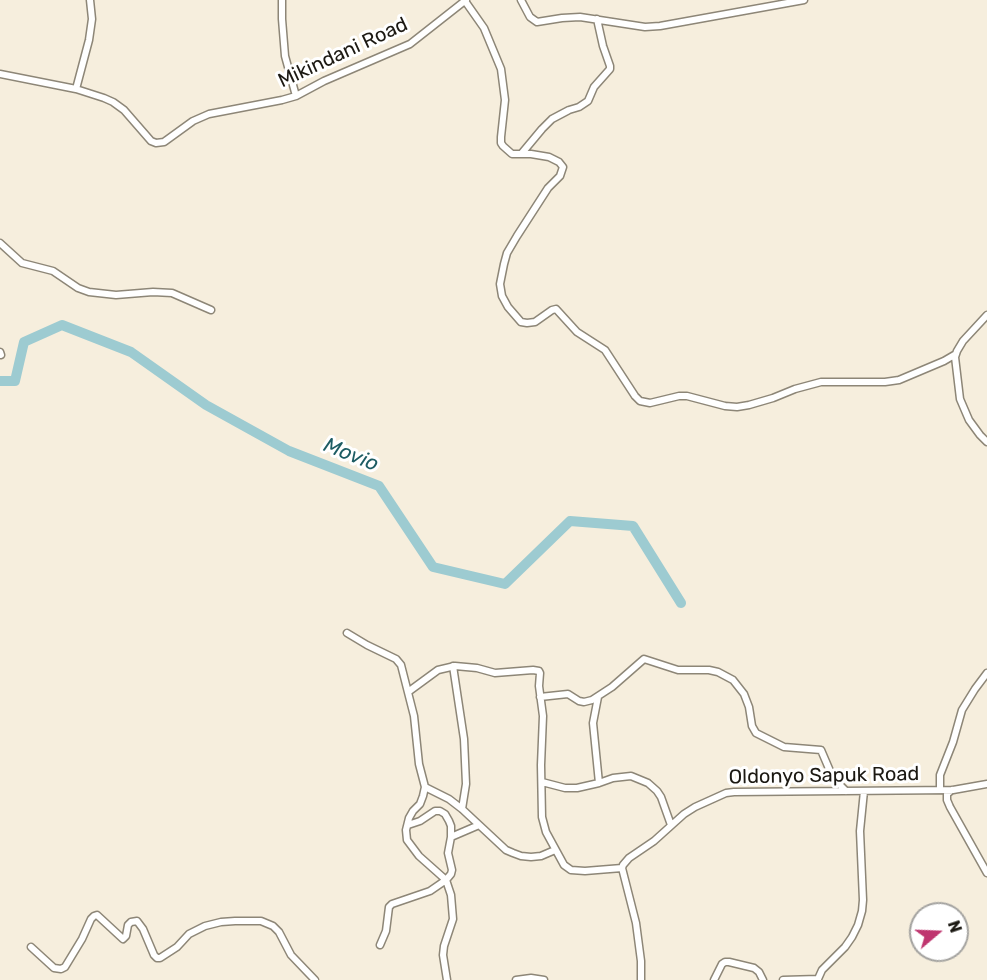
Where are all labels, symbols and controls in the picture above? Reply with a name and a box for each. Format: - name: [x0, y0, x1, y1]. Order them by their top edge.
- street label: Mikindani Road: [274, 12, 412, 94]
- water label: Movio: [320, 433, 382, 477]
- street label: Oldonyo Sapuk Road: [728, 762, 920, 790]
- north arrow: [909, 902, 969, 962]
- text: N: [944, 918, 965, 935]

